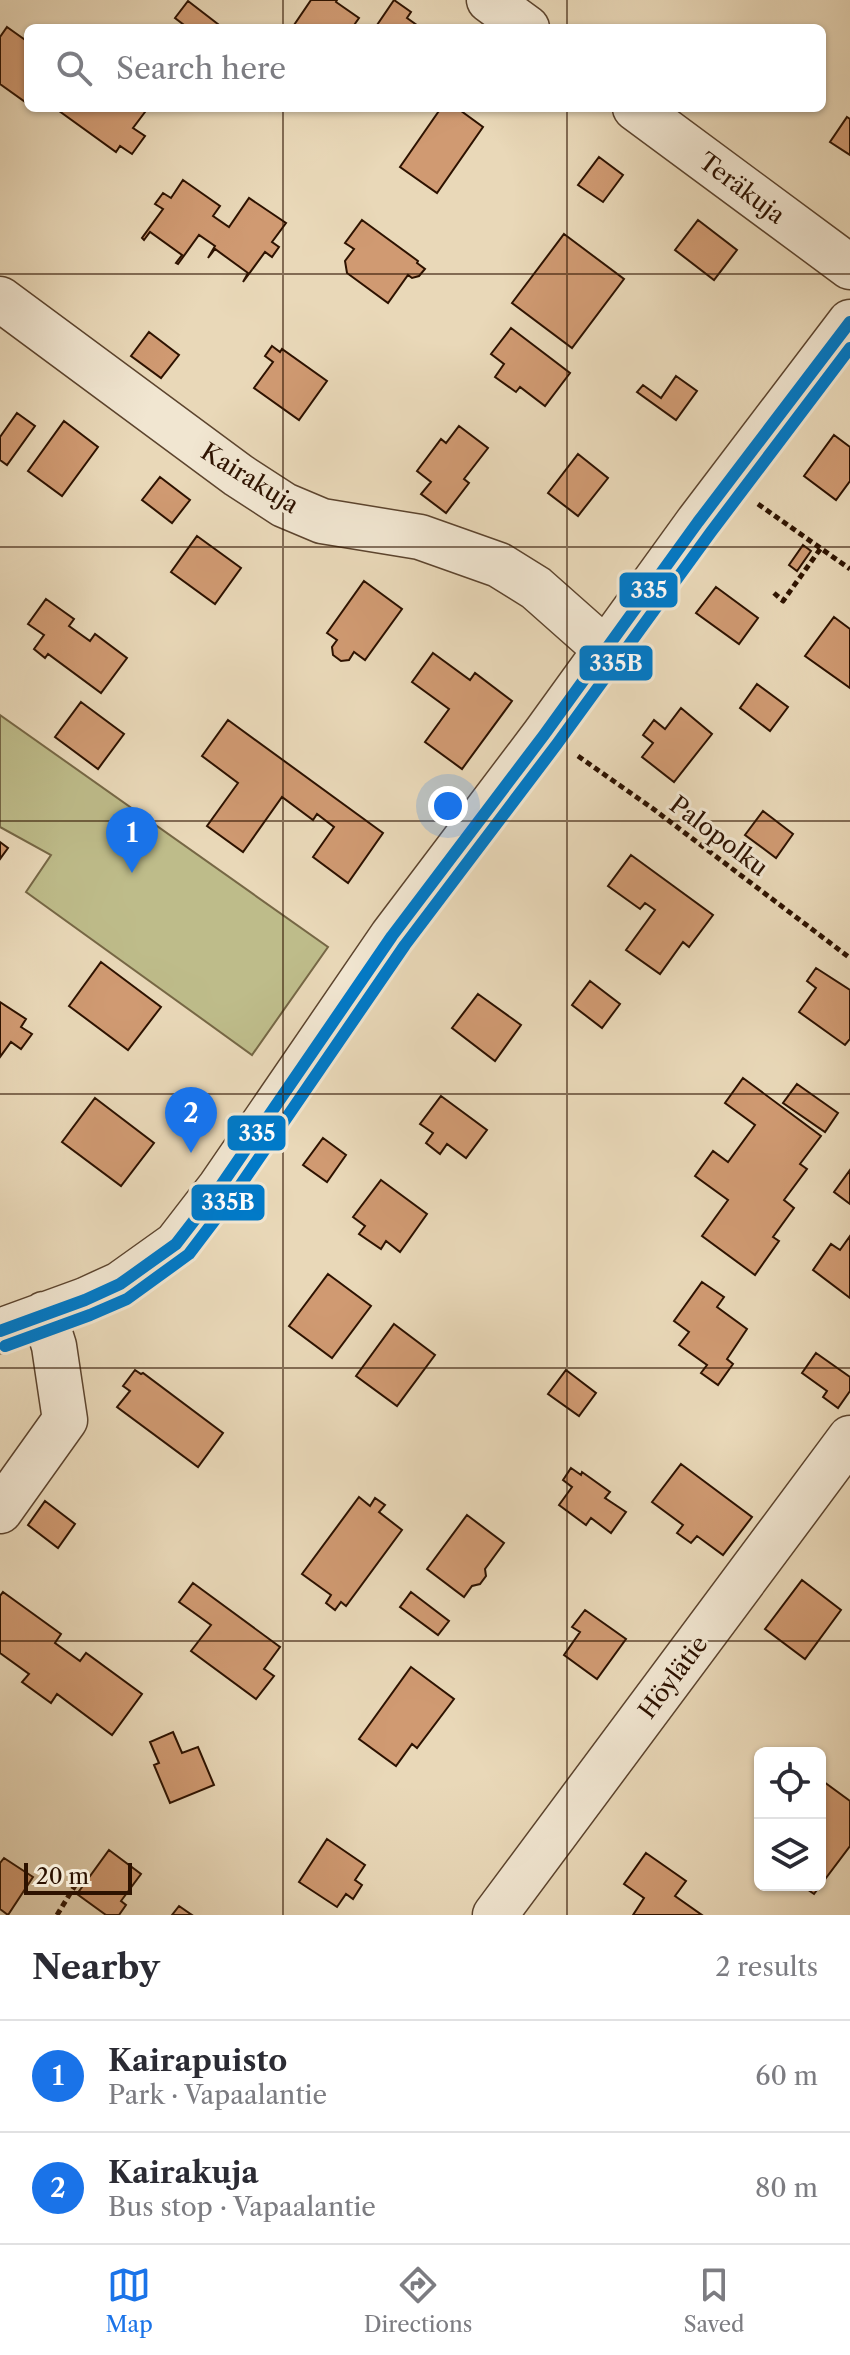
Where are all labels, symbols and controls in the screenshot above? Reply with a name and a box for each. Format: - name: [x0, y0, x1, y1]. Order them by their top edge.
- search box: [24, 24, 826, 112]
- icon: search: [52, 46, 96, 90]
- text: Search here: [116, 50, 286, 87]
- street label: Teräkuja: [693, 146, 791, 230]
- street label: Kairakuja: [196, 437, 304, 519]
- line badge: 335: [618, 571, 679, 609]
- text: 335: [630, 577, 668, 604]
- line badge: 335B: [578, 644, 654, 682]
- text: 335B: [589, 650, 643, 677]
- your location: [428, 786, 468, 826]
- street label: Palopolku: [664, 790, 774, 882]
- pin: 1: [106, 807, 158, 873]
- pin: 2: [165, 1087, 217, 1153]
- line badge: 335: [226, 1114, 287, 1152]
- text: 335: [238, 1120, 276, 1147]
- line badge: 335B: [190, 1183, 266, 1222]
- text: 335B: [201, 1189, 255, 1216]
- street label: Höylätie: [632, 1630, 714, 1724]
- map controls: [754, 1747, 826, 1891]
- button: locate: [754, 1747, 826, 1819]
- button: layers: [754, 1819, 826, 1891]
- scale bar: [24, 1859, 132, 1895]
- text: 20 m: [36, 1863, 89, 1890]
- text: Nearby: [32, 1946, 160, 1988]
- text: 2 results: [715, 1951, 818, 1983]
- text: Kairapuisto: [108, 2042, 287, 2079]
- text: 1: [52, 2060, 64, 2092]
- text: 60 m: [755, 2060, 818, 2092]
- text: Park · Vapaalantie: [108, 2079, 327, 2111]
- text: Kairakuja: [108, 2154, 259, 2191]
- text: 2: [50, 2172, 66, 2204]
- text: 80 m: [755, 2172, 818, 2204]
- text: Bus stop · Vapaalantie: [108, 2191, 376, 2223]
- tab: Map: [105, 2263, 153, 2338]
- tab: Directions: [364, 2263, 472, 2338]
- tab: Saved: [683, 2263, 744, 2338]

